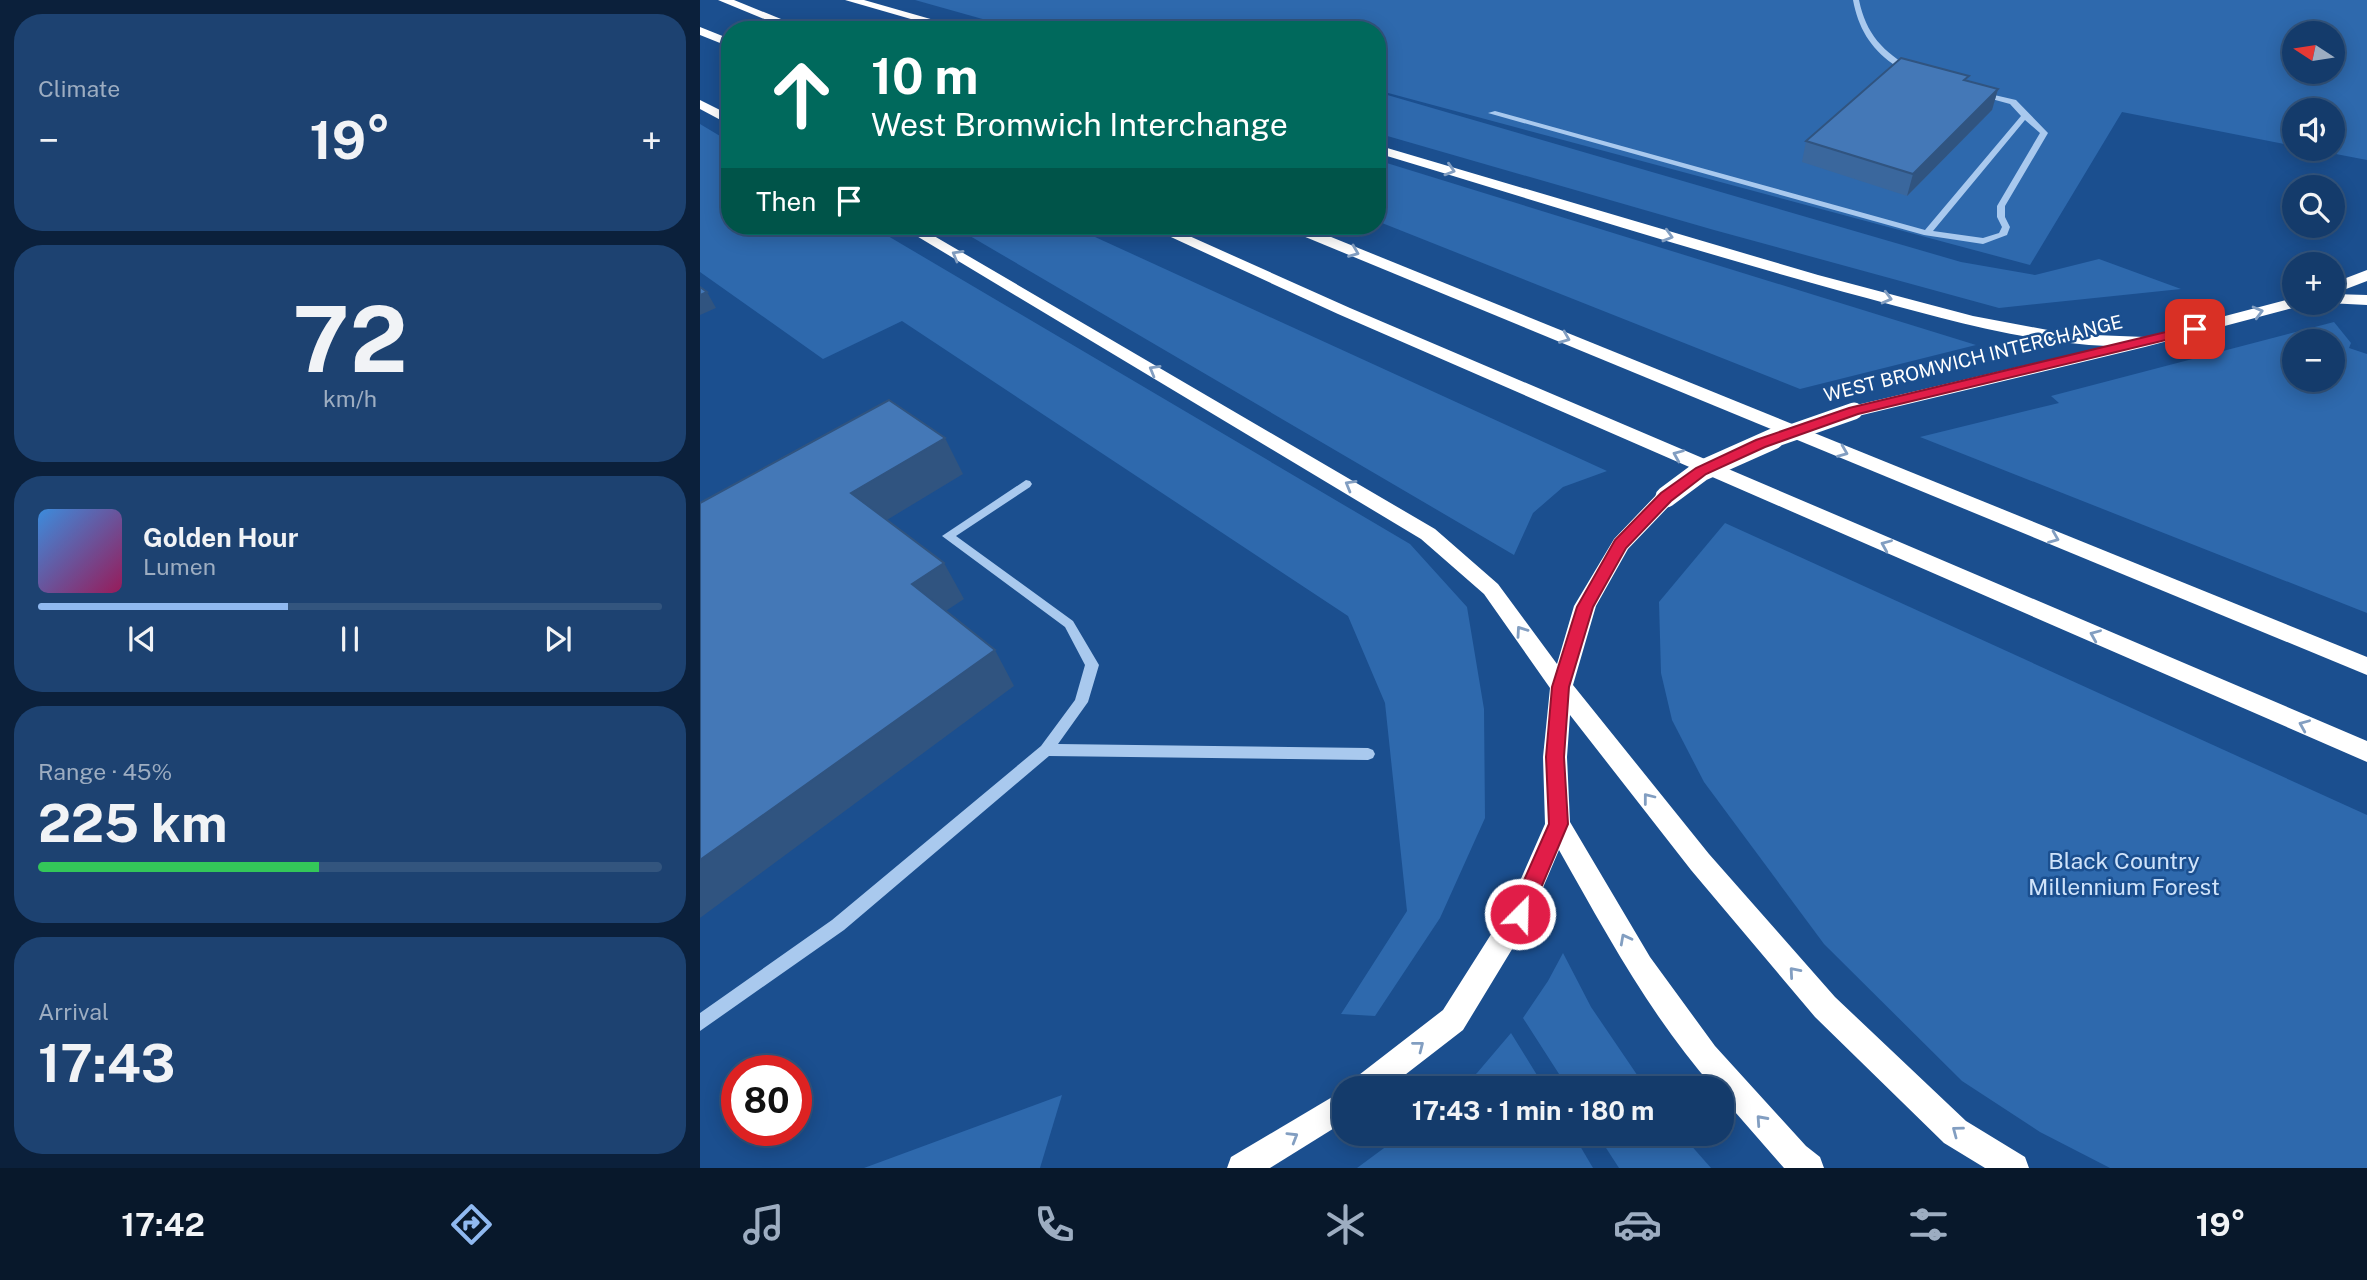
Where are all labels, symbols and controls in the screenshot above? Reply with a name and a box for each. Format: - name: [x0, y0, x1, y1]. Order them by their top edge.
- north arrow: [2282, 21, 2345, 84]
- map controls: [2282, 21, 2345, 392]
- text: 10 m: [871, 47, 978, 105]
- icon: ahead: [756, 49, 847, 140]
- text: Climate: [38, 75, 120, 102]
- button: sound: [2282, 98, 2345, 161]
- text: West Bromwich Interchange: [871, 106, 1288, 143]
- text: 19°: [309, 110, 391, 171]
- text: −: [38, 118, 59, 163]
- text: +: [641, 118, 662, 163]
- one-way arrow: [1444, 162, 1456, 177]
- button: search: [2282, 175, 2345, 238]
- icon: arrive: [830, 182, 868, 220]
- text: Then: [756, 186, 816, 217]
- one-way arrow: [1662, 227, 1674, 242]
- one-way arrow: [1348, 243, 1360, 257]
- one-way arrow: [952, 250, 965, 263]
- button: +: [2282, 252, 2345, 315]
- text: 72: [292, 286, 408, 392]
- one-way arrow: [1881, 290, 1893, 304]
- pin: [2165, 299, 2225, 359]
- one-way arrow: [2252, 306, 2264, 320]
- street label: WEST BROMWICH INTERCHANGE: [1821, 310, 2125, 406]
- icon: arrive: [2176, 310, 2214, 348]
- button: −: [2282, 329, 2345, 392]
- one-way arrow: [1558, 330, 1570, 344]
- one-way arrow: [1148, 365, 1161, 378]
- text: km/h: [323, 385, 377, 412]
- one-way arrow: [1836, 444, 1849, 458]
- one-way arrow: [1672, 449, 1685, 463]
- one-way arrow: [1344, 481, 1357, 494]
- text: Golden Hour: [143, 522, 298, 553]
- one-way arrow: [2047, 530, 2059, 544]
- one-way arrow: [1881, 539, 1894, 553]
- text: Lumen: [143, 553, 216, 580]
- icon: previous: [123, 620, 161, 658]
- icon: pause: [331, 620, 369, 658]
- icon: next: [539, 620, 577, 658]
- one-way arrow: [1517, 626, 1529, 639]
- one-way arrow: [2090, 629, 2103, 643]
- one-way arrow: [2299, 719, 2312, 733]
- text: Range · 45%: [38, 758, 172, 785]
- text: 225 km: [38, 793, 228, 854]
- one-way arrow: [1644, 793, 1657, 805]
- park label: Black Country Millennium Forest: [2028, 847, 2220, 900]
- position arrow: [1483, 877, 1557, 951]
- one-way arrow: [1619, 933, 1633, 946]
- one-way arrow: [1790, 967, 1802, 980]
- text: Arrival: [38, 998, 109, 1025]
- text: 17:43: [38, 1033, 175, 1094]
- one-way arrow: [1411, 1042, 1423, 1055]
- speed limit sign: 80: [721, 1055, 812, 1146]
- text: 17:43 · 1 min · 180 m: [1412, 1095, 1654, 1126]
- one-way arrow: [1757, 1115, 1770, 1128]
- one-way arrow: [1952, 1127, 1964, 1140]
- one-way arrow: [1286, 1132, 1299, 1145]
- icon: directions: [447, 1200, 496, 1249]
- icon: music: [739, 1200, 788, 1249]
- icon: phone: [1030, 1200, 1079, 1249]
- icon: climate: [1321, 1200, 1370, 1249]
- icon: car: [1613, 1200, 1662, 1249]
- icon: filters: [1904, 1200, 1953, 1249]
- text: 17:42: [121, 1206, 205, 1243]
- text: 19°: [2196, 1206, 2246, 1243]

